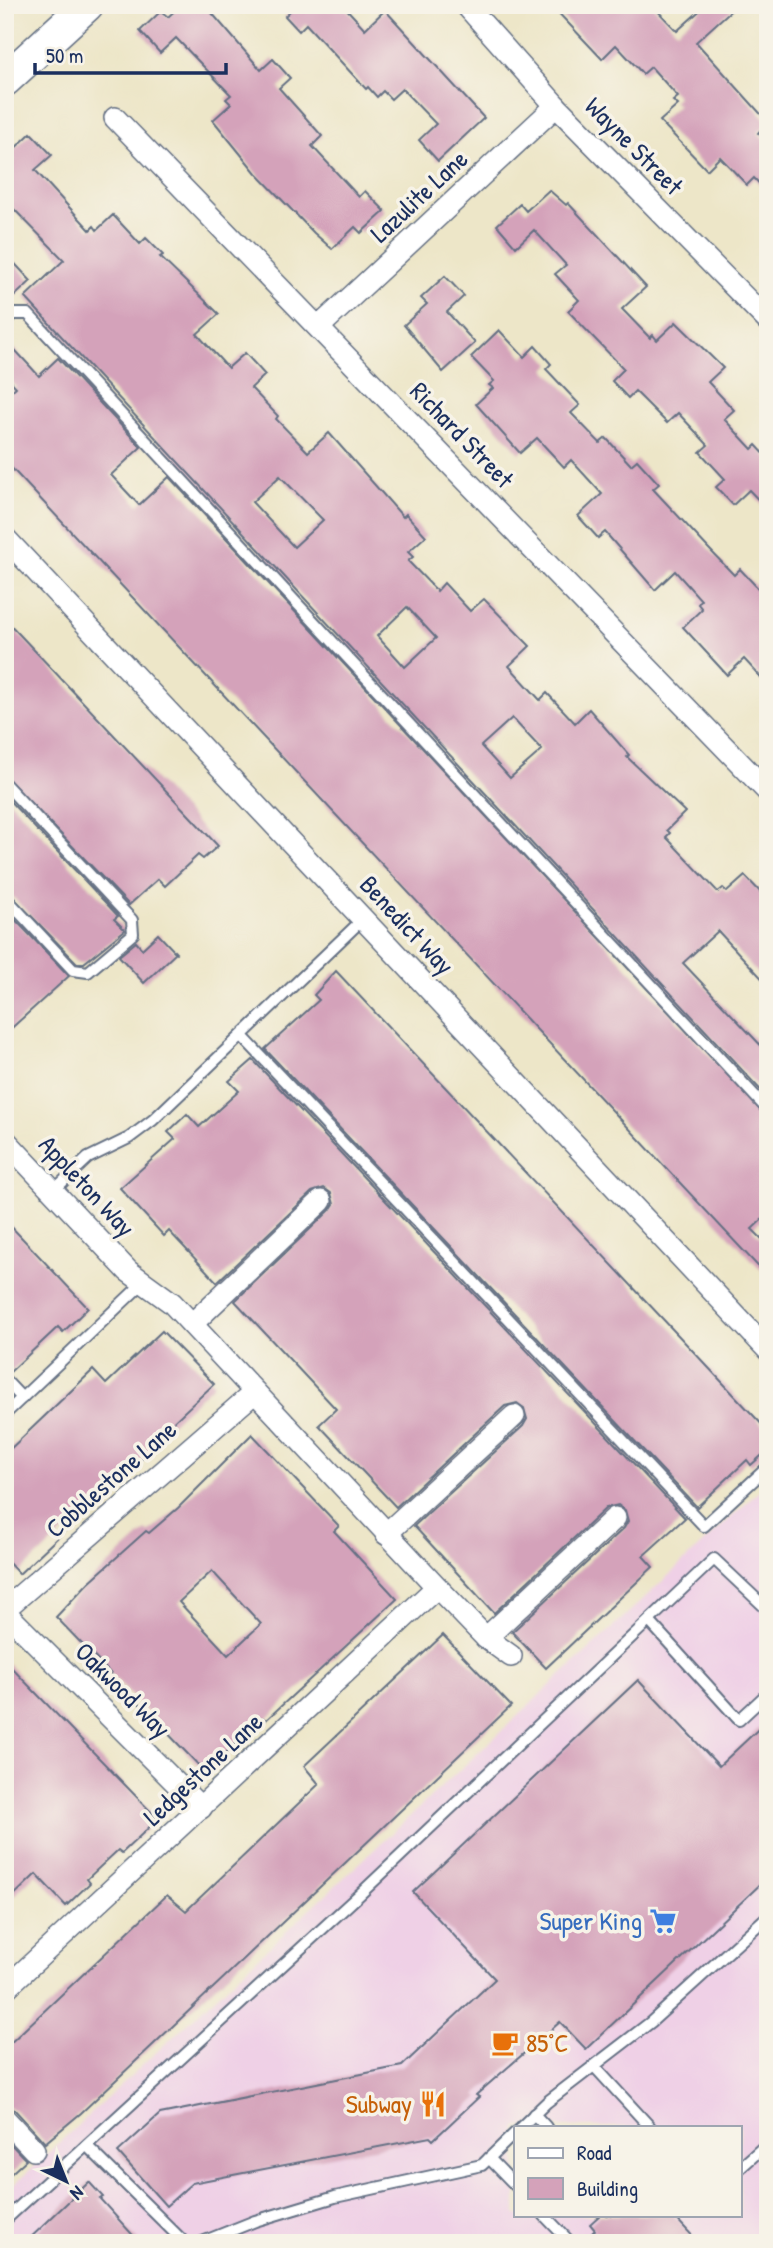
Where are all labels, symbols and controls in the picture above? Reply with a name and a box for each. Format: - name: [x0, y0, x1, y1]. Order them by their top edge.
- scale bar: [35, 32, 226, 76]
- text: 50 m: [46, 41, 83, 70]
- street label: Wayne Street: [577, 89, 692, 203]
- street label: Lazulite Lane: [362, 141, 475, 250]
- street label: Richard Street: [403, 374, 523, 496]
- street label: Benedict Way: [352, 867, 462, 982]
- street label: Appleton Way: [31, 1127, 143, 1244]
- street label: Cobblestone Lane: [38, 1412, 184, 1545]
- street label: Oakwood Way: [68, 1634, 179, 1745]
- street label: Ledgestone Lane: [135, 1704, 270, 1833]
- place label: Super King: [539, 1903, 642, 1938]
- supermarket icon: Super King: [648, 1906, 678, 1936]
- place label: 85°C: [526, 2025, 569, 2060]
- cafe icon: 85°C: [490, 2028, 520, 2058]
- place label: Subway: [346, 2086, 412, 2121]
- restaurant icon: Subway: [418, 2089, 448, 2119]
- legend: [514, 2126, 742, 2216]
- text: Road: [577, 2138, 611, 2167]
- north arrow: [32, 2146, 102, 2216]
- text: Building: [577, 2174, 638, 2203]
- text: N: [65, 2180, 90, 2206]

